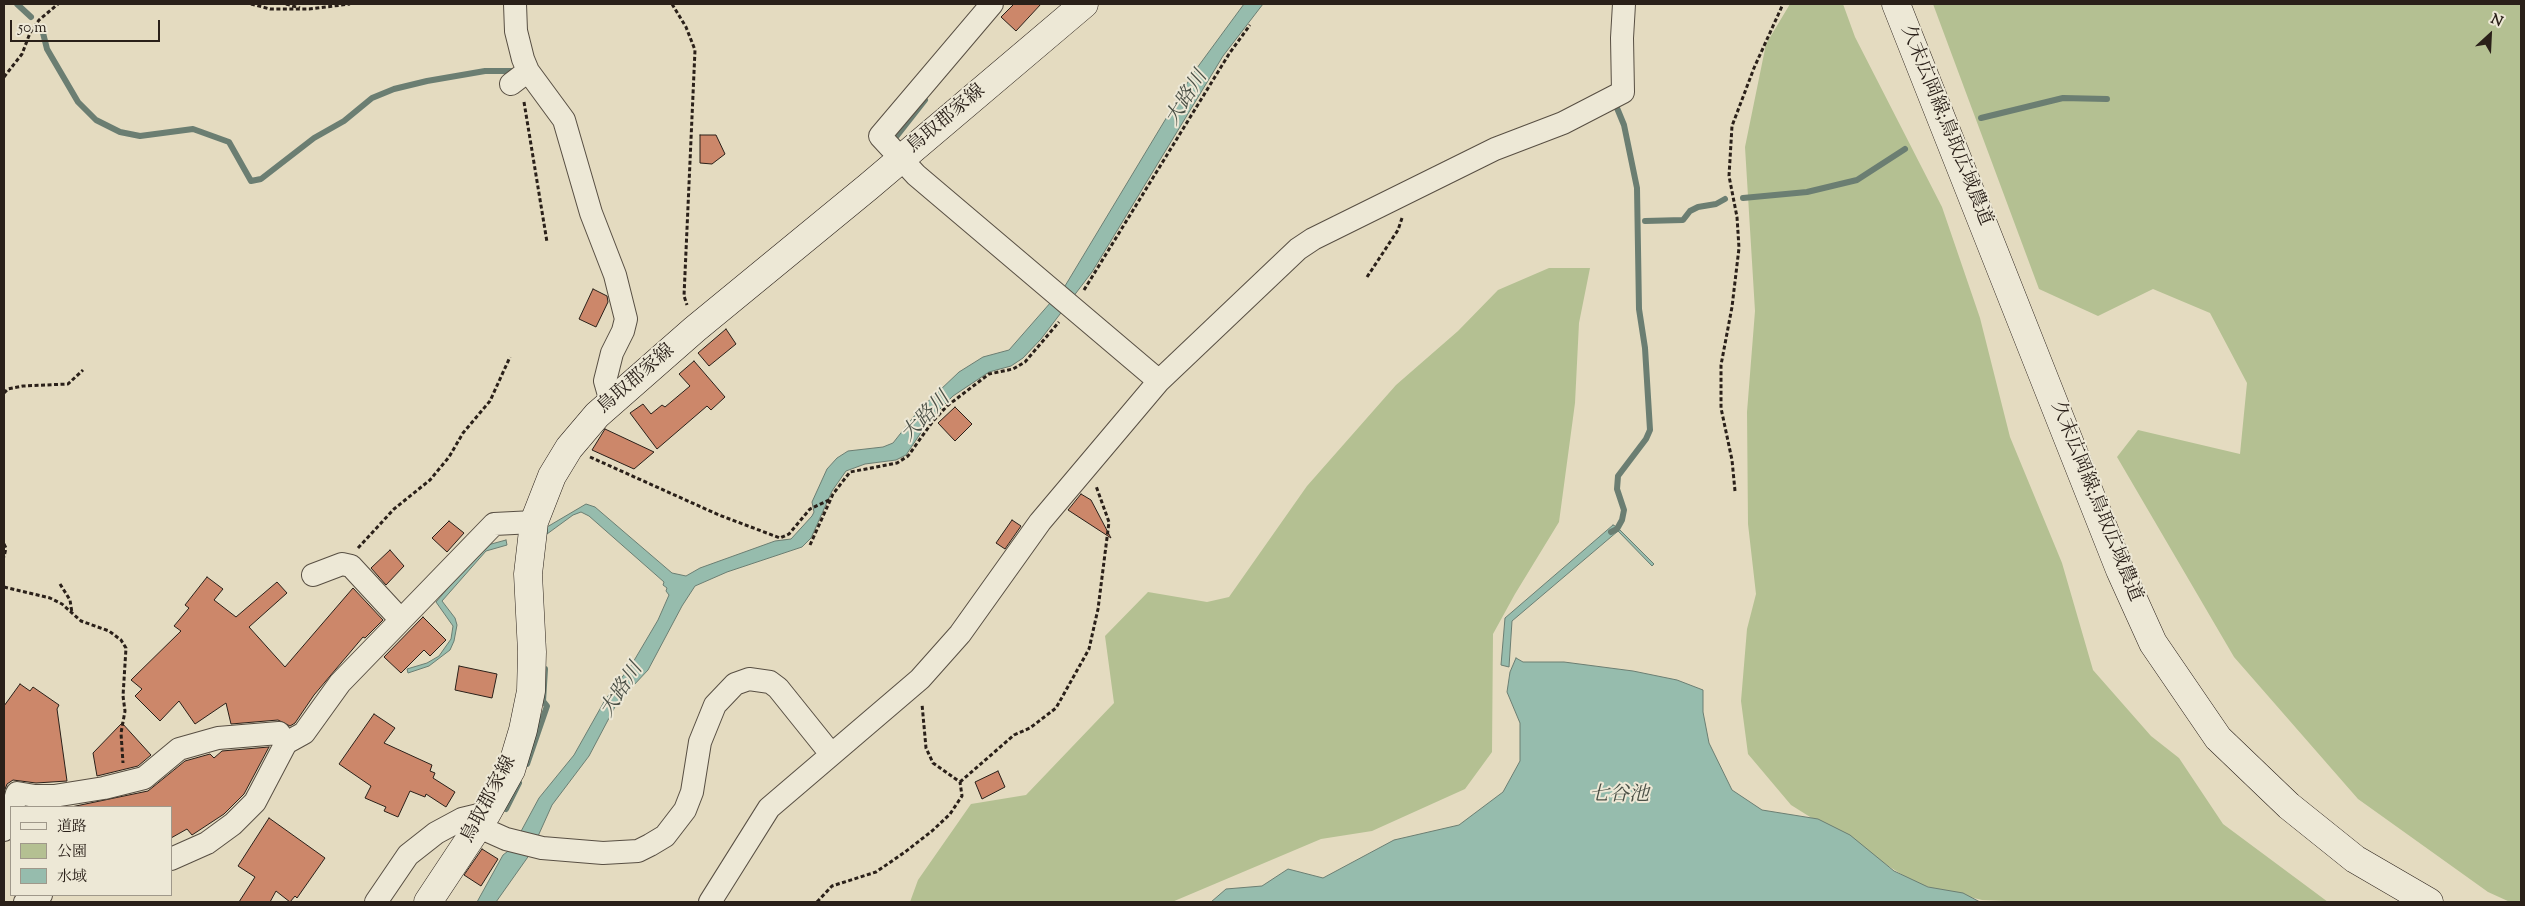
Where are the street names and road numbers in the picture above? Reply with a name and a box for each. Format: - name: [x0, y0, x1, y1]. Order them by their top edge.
- street label: 久末広岡線;鳥取広域農道: [1894, 23, 1996, 229]
- street label: 鳥取郡家線: [903, 81, 991, 159]
- street label: 鳥取郡家線: [594, 340, 680, 420]
- street label: 久末広岡線;鳥取広域農道: [2044, 399, 2146, 605]
- street label: 鳥取郡家線: [458, 753, 522, 847]

